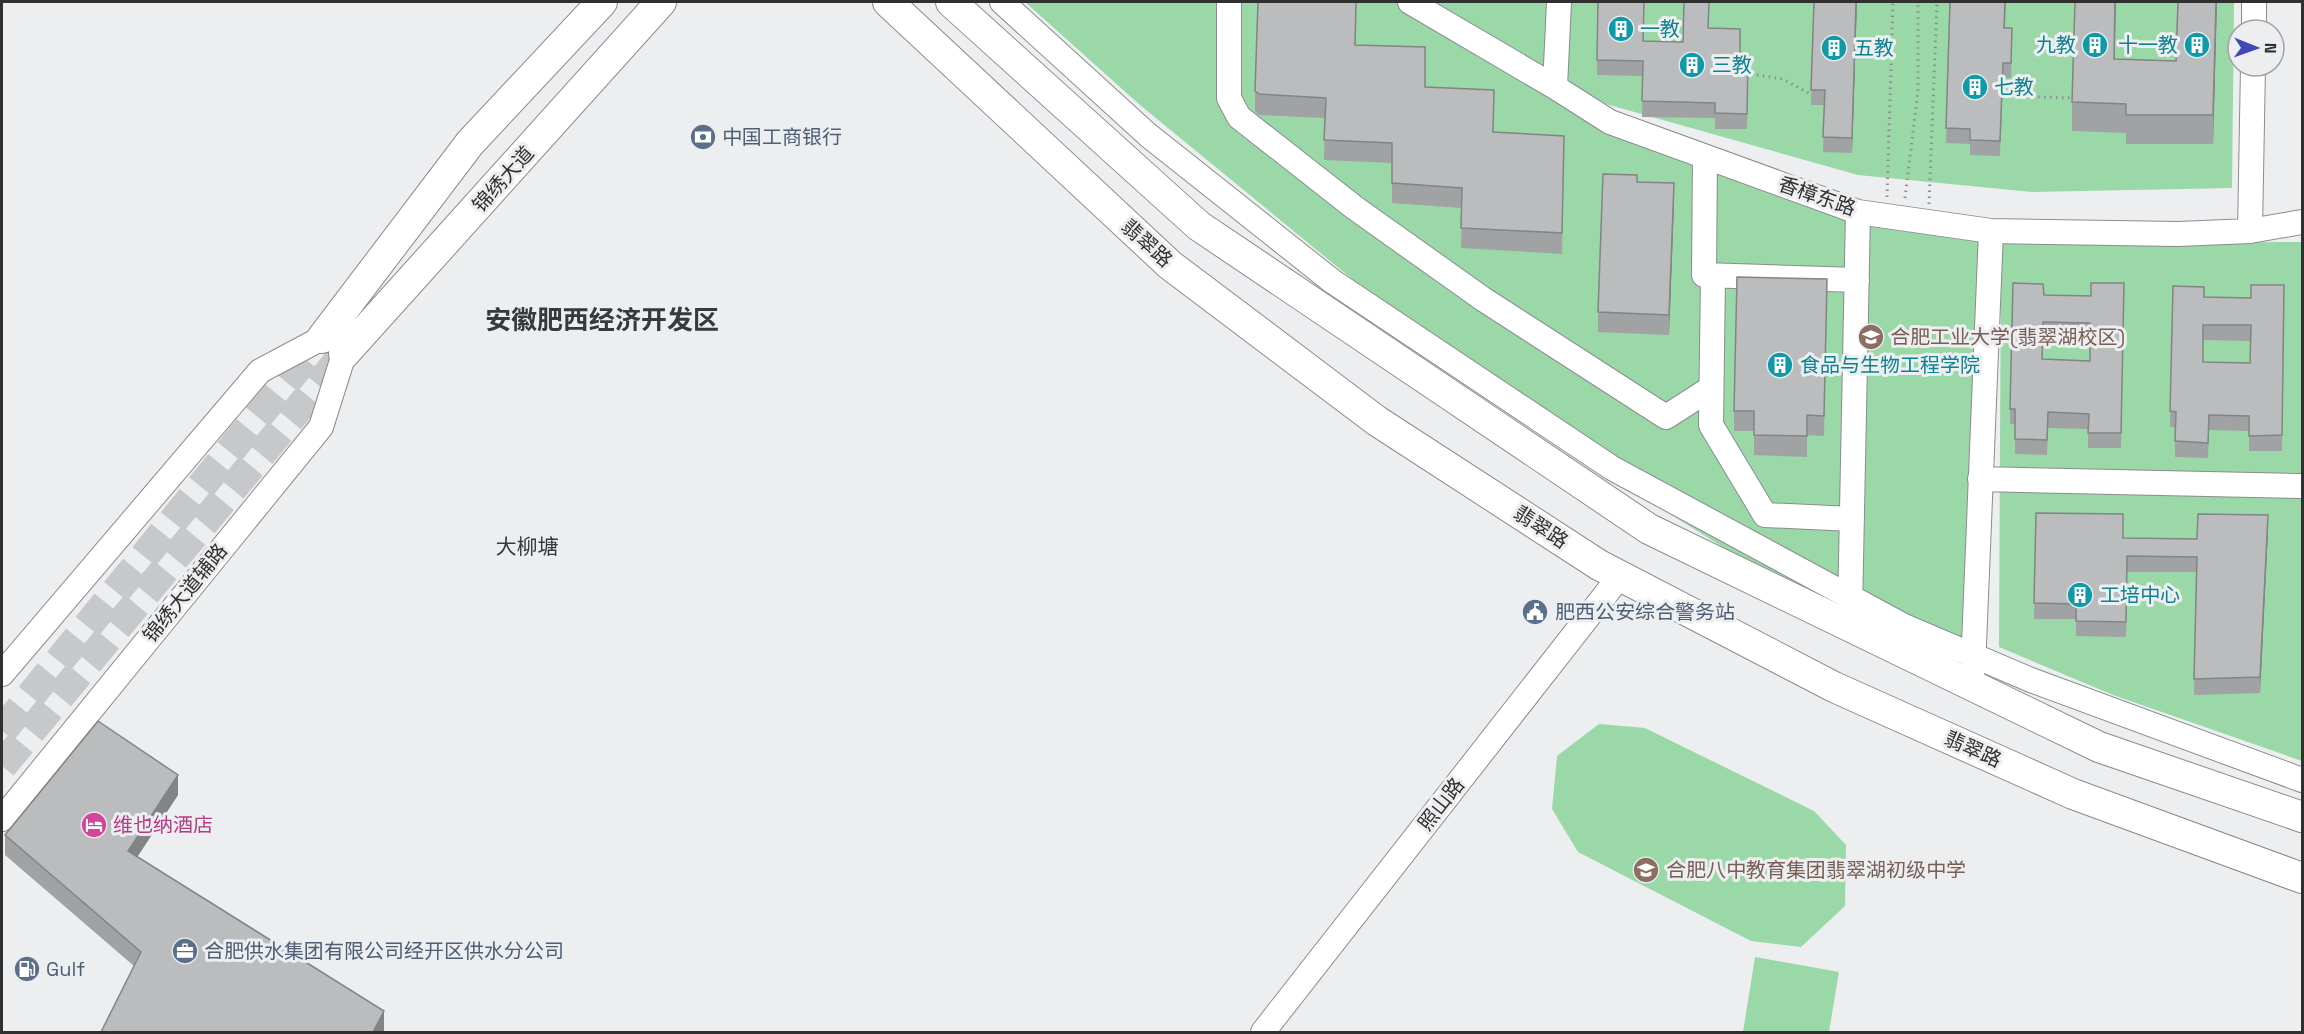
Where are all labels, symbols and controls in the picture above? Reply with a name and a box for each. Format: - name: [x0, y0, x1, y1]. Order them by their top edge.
- building icon: 一教: [1606, 14, 1636, 44]
- place label: 一教: [1640, 16, 1680, 42]
- north arrow: [2226, 18, 2286, 78]
- building icon: 九教: [2080, 30, 2110, 60]
- building icon: 十一教: [2182, 30, 2212, 60]
- place label: 九教: [2036, 32, 2076, 58]
- place label: 十一教: [2118, 32, 2178, 58]
- building icon: 五教: [1819, 33, 1849, 63]
- place label: 五教: [1854, 35, 1894, 61]
- text: N: [2260, 43, 2281, 54]
- building icon: 三教: [1677, 50, 1707, 80]
- place label: 三教: [1712, 52, 1752, 78]
- building icon: 七教: [1960, 72, 1990, 102]
- place label: 七教: [1994, 74, 2034, 100]
- bank icon: 中国工商银行: [688, 122, 718, 152]
- place label: 中国工商银行: [722, 124, 842, 150]
- street label: 锦绣大道: [467, 141, 539, 217]
- street label: 香樟东路: [1775, 171, 1859, 221]
- street label: 翡翠路: [1116, 213, 1178, 273]
- district label: 安徽肥西经济开发区: [485, 303, 719, 337]
- school or university icon: 合肥工业大学(翡翠湖校区): [1856, 322, 1886, 352]
- place label: 合肥工业大学(翡翠湖校区): [1890, 324, 2125, 350]
- building icon: 食品与生物工程学院: [1765, 350, 1795, 380]
- place label: 食品与生物工程学院: [1800, 352, 1980, 378]
- street label: 翡翠路: [1509, 500, 1573, 554]
- district label: 大柳塘: [496, 533, 559, 560]
- street label: 锦绣大道辅路: [137, 538, 233, 648]
- building icon: 工培中心: [2065, 580, 2095, 610]
- place label: 工培中心: [2100, 582, 2180, 608]
- public building icon: 肥西公安综合警务站: [1520, 597, 1550, 627]
- place label: 肥西公安综合警务站: [1555, 599, 1735, 625]
- street label: 翡翠路: [1940, 725, 2006, 773]
- street label: 照山路: [1412, 772, 1470, 836]
- hotel icon: 维也纳酒店: [79, 810, 109, 840]
- place label: 维也纳酒店: [113, 812, 213, 838]
- school or university icon: 合肥八中教育集团翡翠湖初级中学: [1631, 855, 1661, 885]
- place label: 合肥八中教育集团翡翠湖初级中学: [1666, 857, 1966, 883]
- office icon: 合肥供水集团有限公司经开区供水分公司: [170, 936, 200, 966]
- place label: 合肥供水集团有限公司经开区供水分公司: [204, 938, 564, 964]
- fuel station icon: Gulf: [12, 954, 42, 984]
- place label: Gulf: [46, 956, 85, 982]

